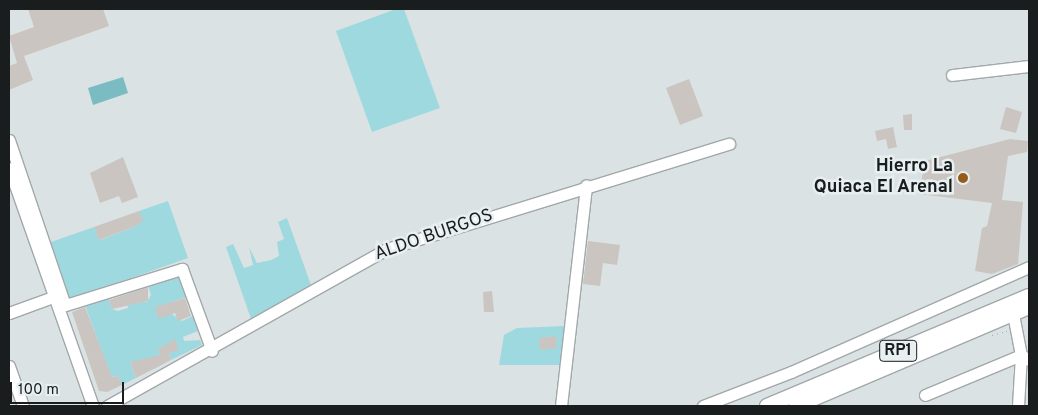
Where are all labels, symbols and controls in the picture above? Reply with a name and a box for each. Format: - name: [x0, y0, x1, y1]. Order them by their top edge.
- place label: Hierro La Quiaca El Arenal: [813, 157, 953, 200]
- marker: Hierro La Quiaca El Arenal: [957, 172, 969, 184]
- street label: ALDO BURGOS: [372, 206, 496, 266]
- road number: RP1: [878, 338, 918, 364]
- scale bar: [12, 372, 126, 404]
- text: 100 m: [18, 381, 59, 400]

